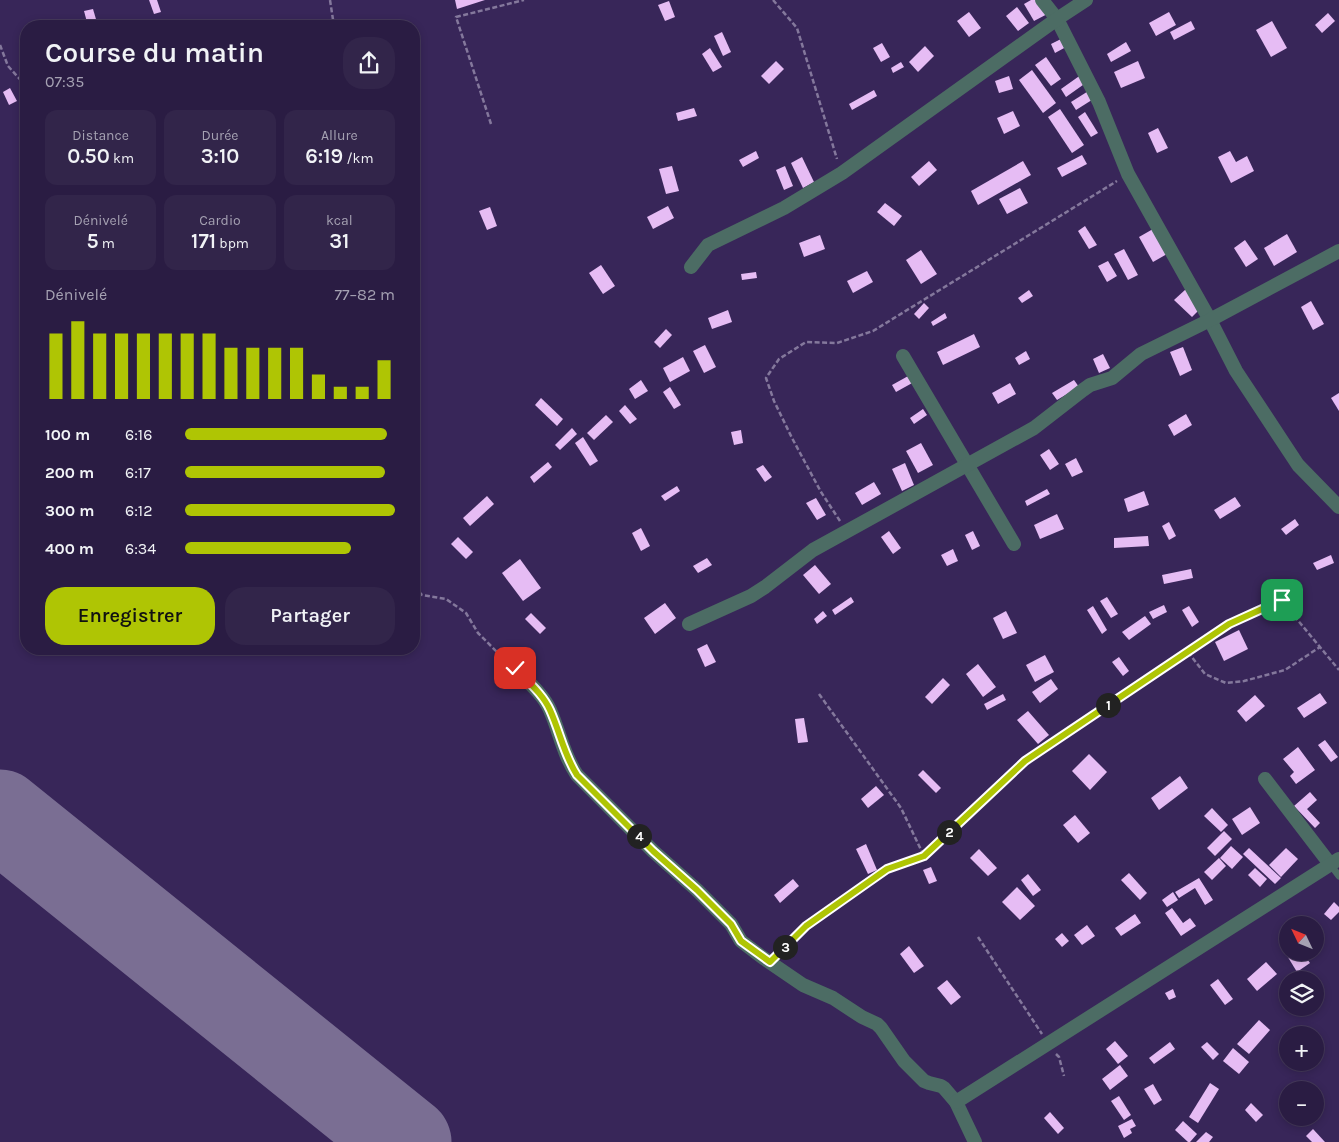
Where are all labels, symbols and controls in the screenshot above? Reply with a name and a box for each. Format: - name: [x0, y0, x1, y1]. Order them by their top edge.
- text: Course du matin: [45, 36, 264, 69]
- button: share: [343, 37, 395, 89]
- text: 07:35: [45, 72, 84, 91]
- text: Distance: [72, 127, 129, 144]
- text: Durée: [201, 127, 239, 144]
- text: Allure: [321, 127, 358, 144]
- text: 0.50: [67, 144, 110, 168]
- text: 3:10: [201, 144, 239, 168]
- text: 6:19: [305, 144, 343, 168]
- text: km: [110, 150, 134, 167]
- text: /km: [343, 150, 373, 167]
- text: Dénivelé: [73, 212, 128, 229]
- text: Cardio: [199, 212, 241, 229]
- text: kcal: [326, 212, 353, 229]
- text: 5: [86, 229, 99, 253]
- text: 171: [191, 229, 216, 253]
- text: 31: [329, 229, 349, 253]
- text: m: [99, 235, 115, 252]
- text: bpm: [216, 235, 249, 252]
- text: Dénivelé: [45, 285, 107, 304]
- text: 77–82 m: [335, 285, 395, 304]
- text: 100 m: [45, 425, 90, 444]
- text: 6:16: [125, 425, 152, 444]
- text: 200 m: [45, 463, 94, 482]
- text: 6:17: [125, 463, 151, 482]
- text: 300 m: [45, 501, 94, 520]
- text: 6:12: [125, 501, 152, 520]
- text: 400 m: [45, 539, 94, 558]
- text: 6:34: [125, 539, 156, 558]
- pin: [1261, 579, 1303, 621]
- icon: arrive: [1268, 586, 1296, 614]
- button: Enregistrer: [45, 587, 215, 645]
- button: Partager: [225, 587, 395, 645]
- pin: [494, 647, 536, 689]
- icon: check: [501, 654, 529, 682]
- pin: 1: [1096, 692, 1120, 718]
- text: 1: [1106, 697, 1111, 714]
- pin: 2: [936, 820, 962, 844]
- pin: 4: [626, 824, 652, 848]
- text: 2: [945, 824, 954, 841]
- text: 4: [635, 828, 644, 845]
- north arrow: [1279, 916, 1324, 961]
- map controls: [1279, 916, 1324, 1126]
- pin: 3: [772, 934, 798, 960]
- text: 3: [781, 939, 790, 956]
- button: layers: [1279, 971, 1324, 1016]
- button: +: [1279, 1026, 1324, 1071]
- button: −: [1279, 1081, 1324, 1126]

